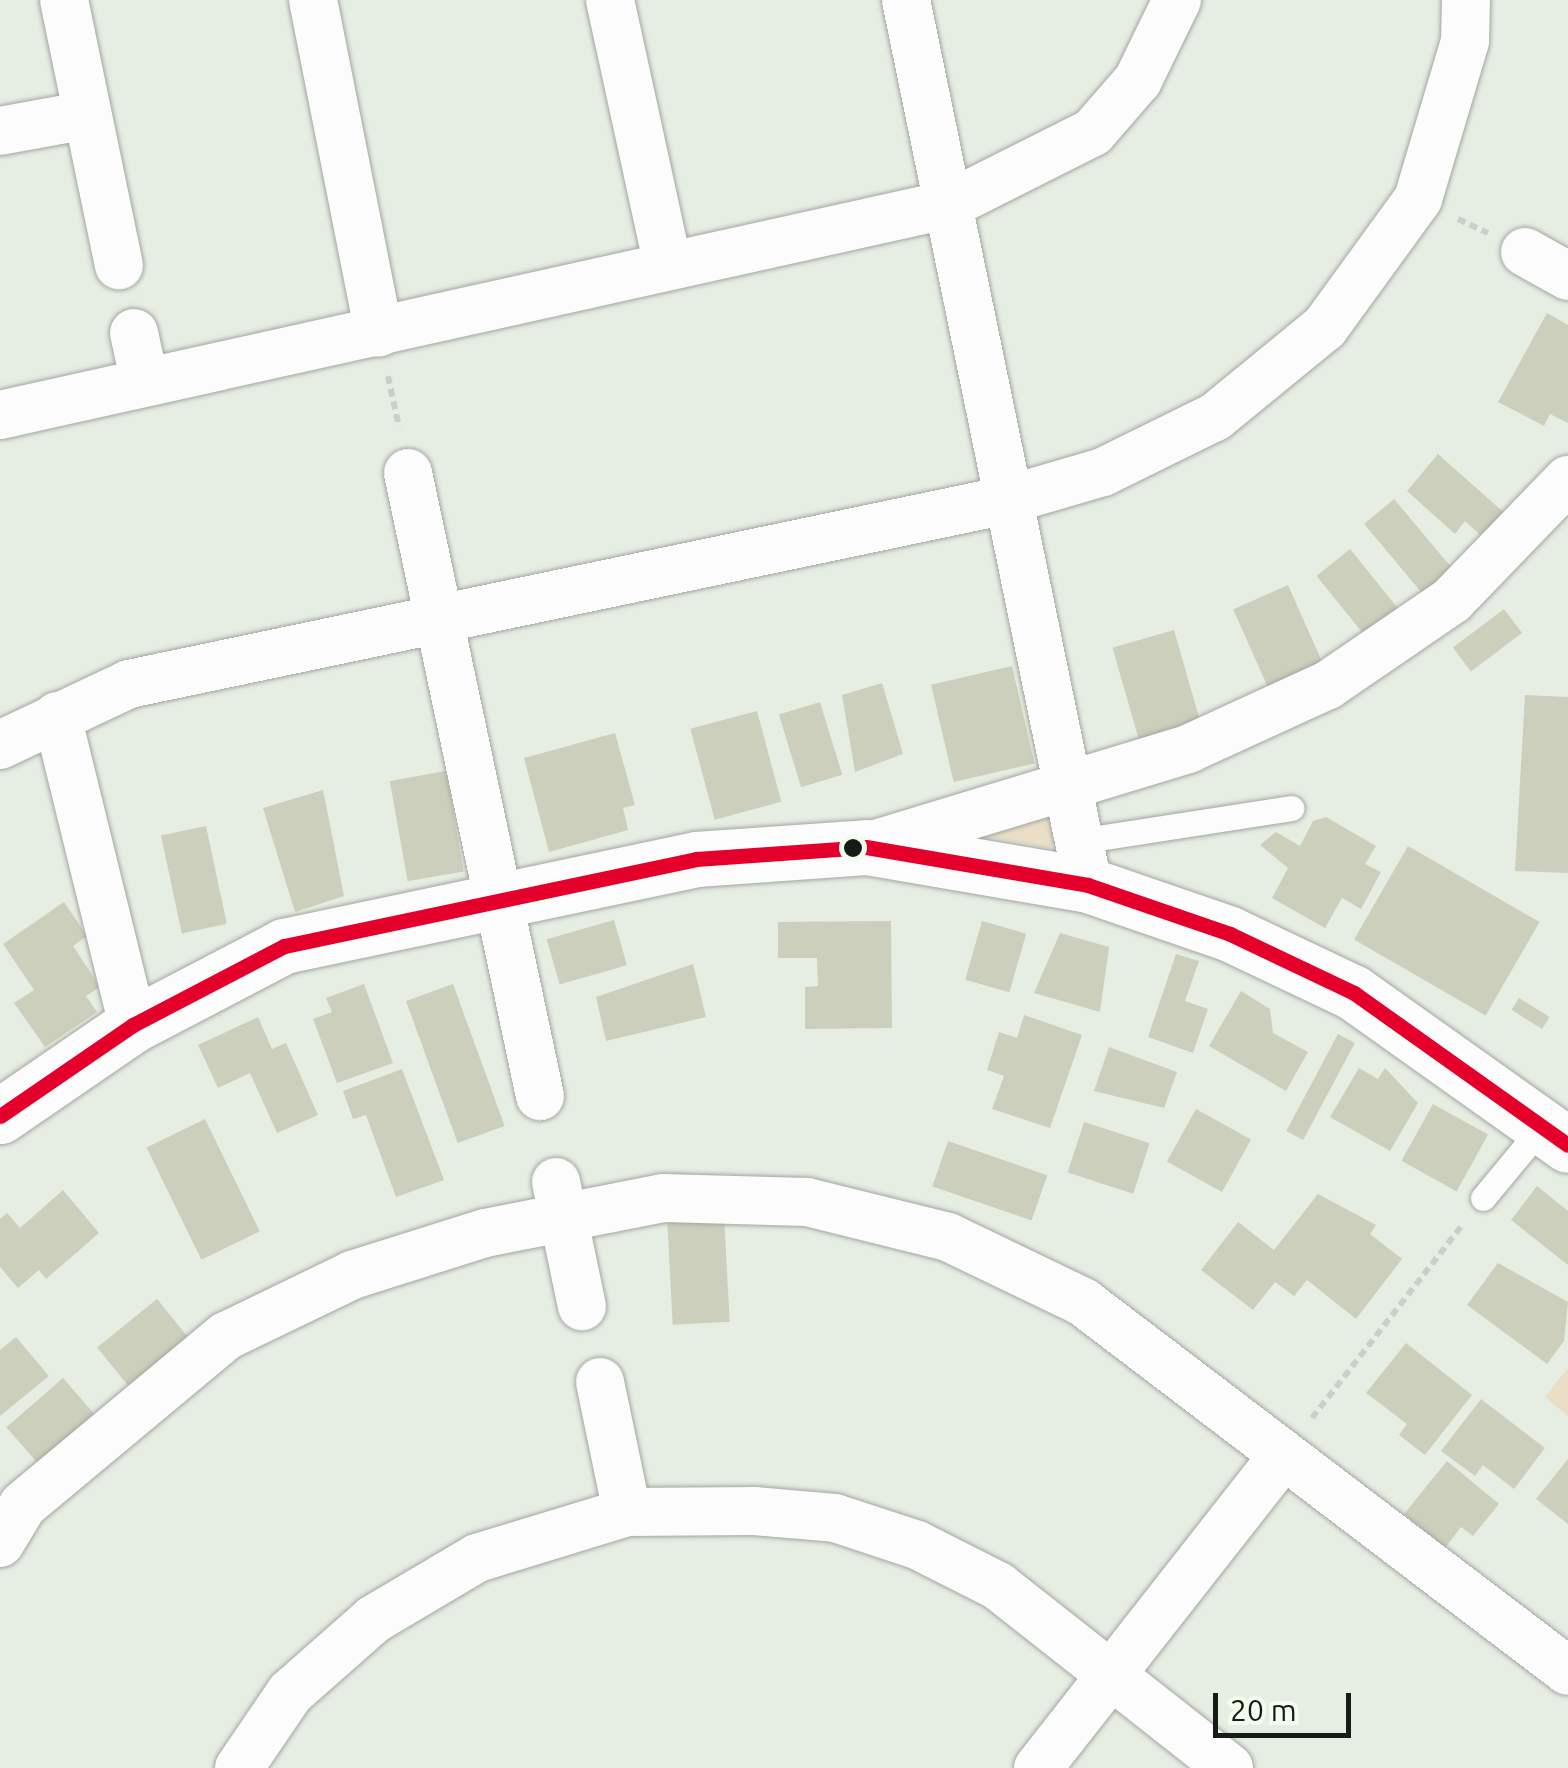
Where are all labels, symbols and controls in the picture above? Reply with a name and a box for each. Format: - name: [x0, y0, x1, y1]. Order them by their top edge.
- unlabelled marker: [843, 838, 863, 858]
- scale bar: [1218, 1673, 1356, 1735]
- text: 20 m: [1230, 1693, 1297, 1727]

